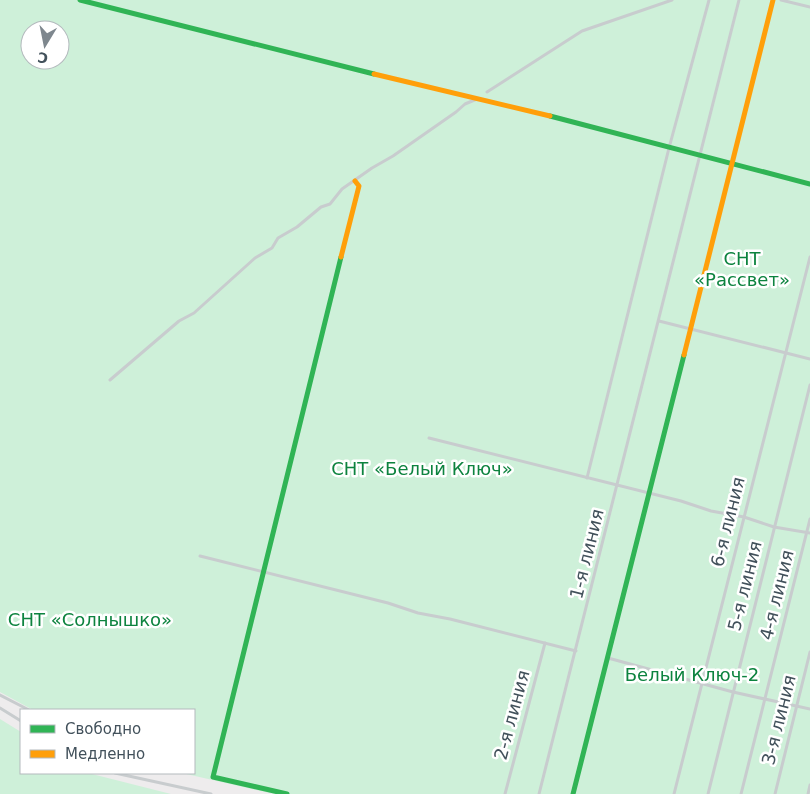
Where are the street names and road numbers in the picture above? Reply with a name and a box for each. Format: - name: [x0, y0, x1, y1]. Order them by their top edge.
- street label: 6-я линия: [706, 475, 749, 569]
- street label: 1-я линия: [565, 507, 608, 601]
- street label: 5-я линия: [723, 539, 766, 633]
- street label: 4-я линия: [755, 548, 798, 642]
- street label: 2-я линия: [489, 668, 534, 762]
- street label: 3-я линия: [757, 673, 800, 767]

